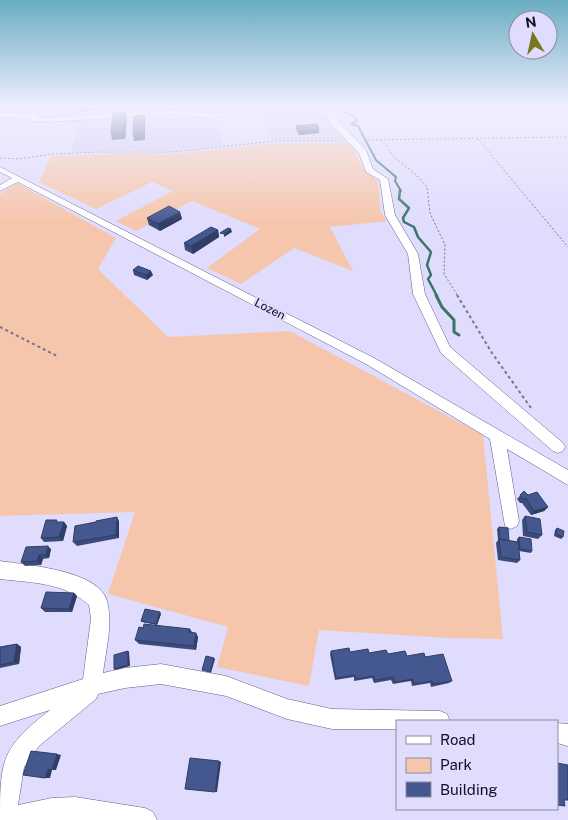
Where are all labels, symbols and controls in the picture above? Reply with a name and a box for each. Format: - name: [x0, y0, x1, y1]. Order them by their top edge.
- north arrow: [508, 10, 558, 60]
- text: N: [524, 13, 538, 31]
- street label: Lozen: [252, 295, 288, 323]
- legend: [396, 720, 558, 810]
- text: Road: [440, 731, 476, 748]
- text: Park: [440, 756, 472, 773]
- text: Building: [440, 781, 498, 798]

